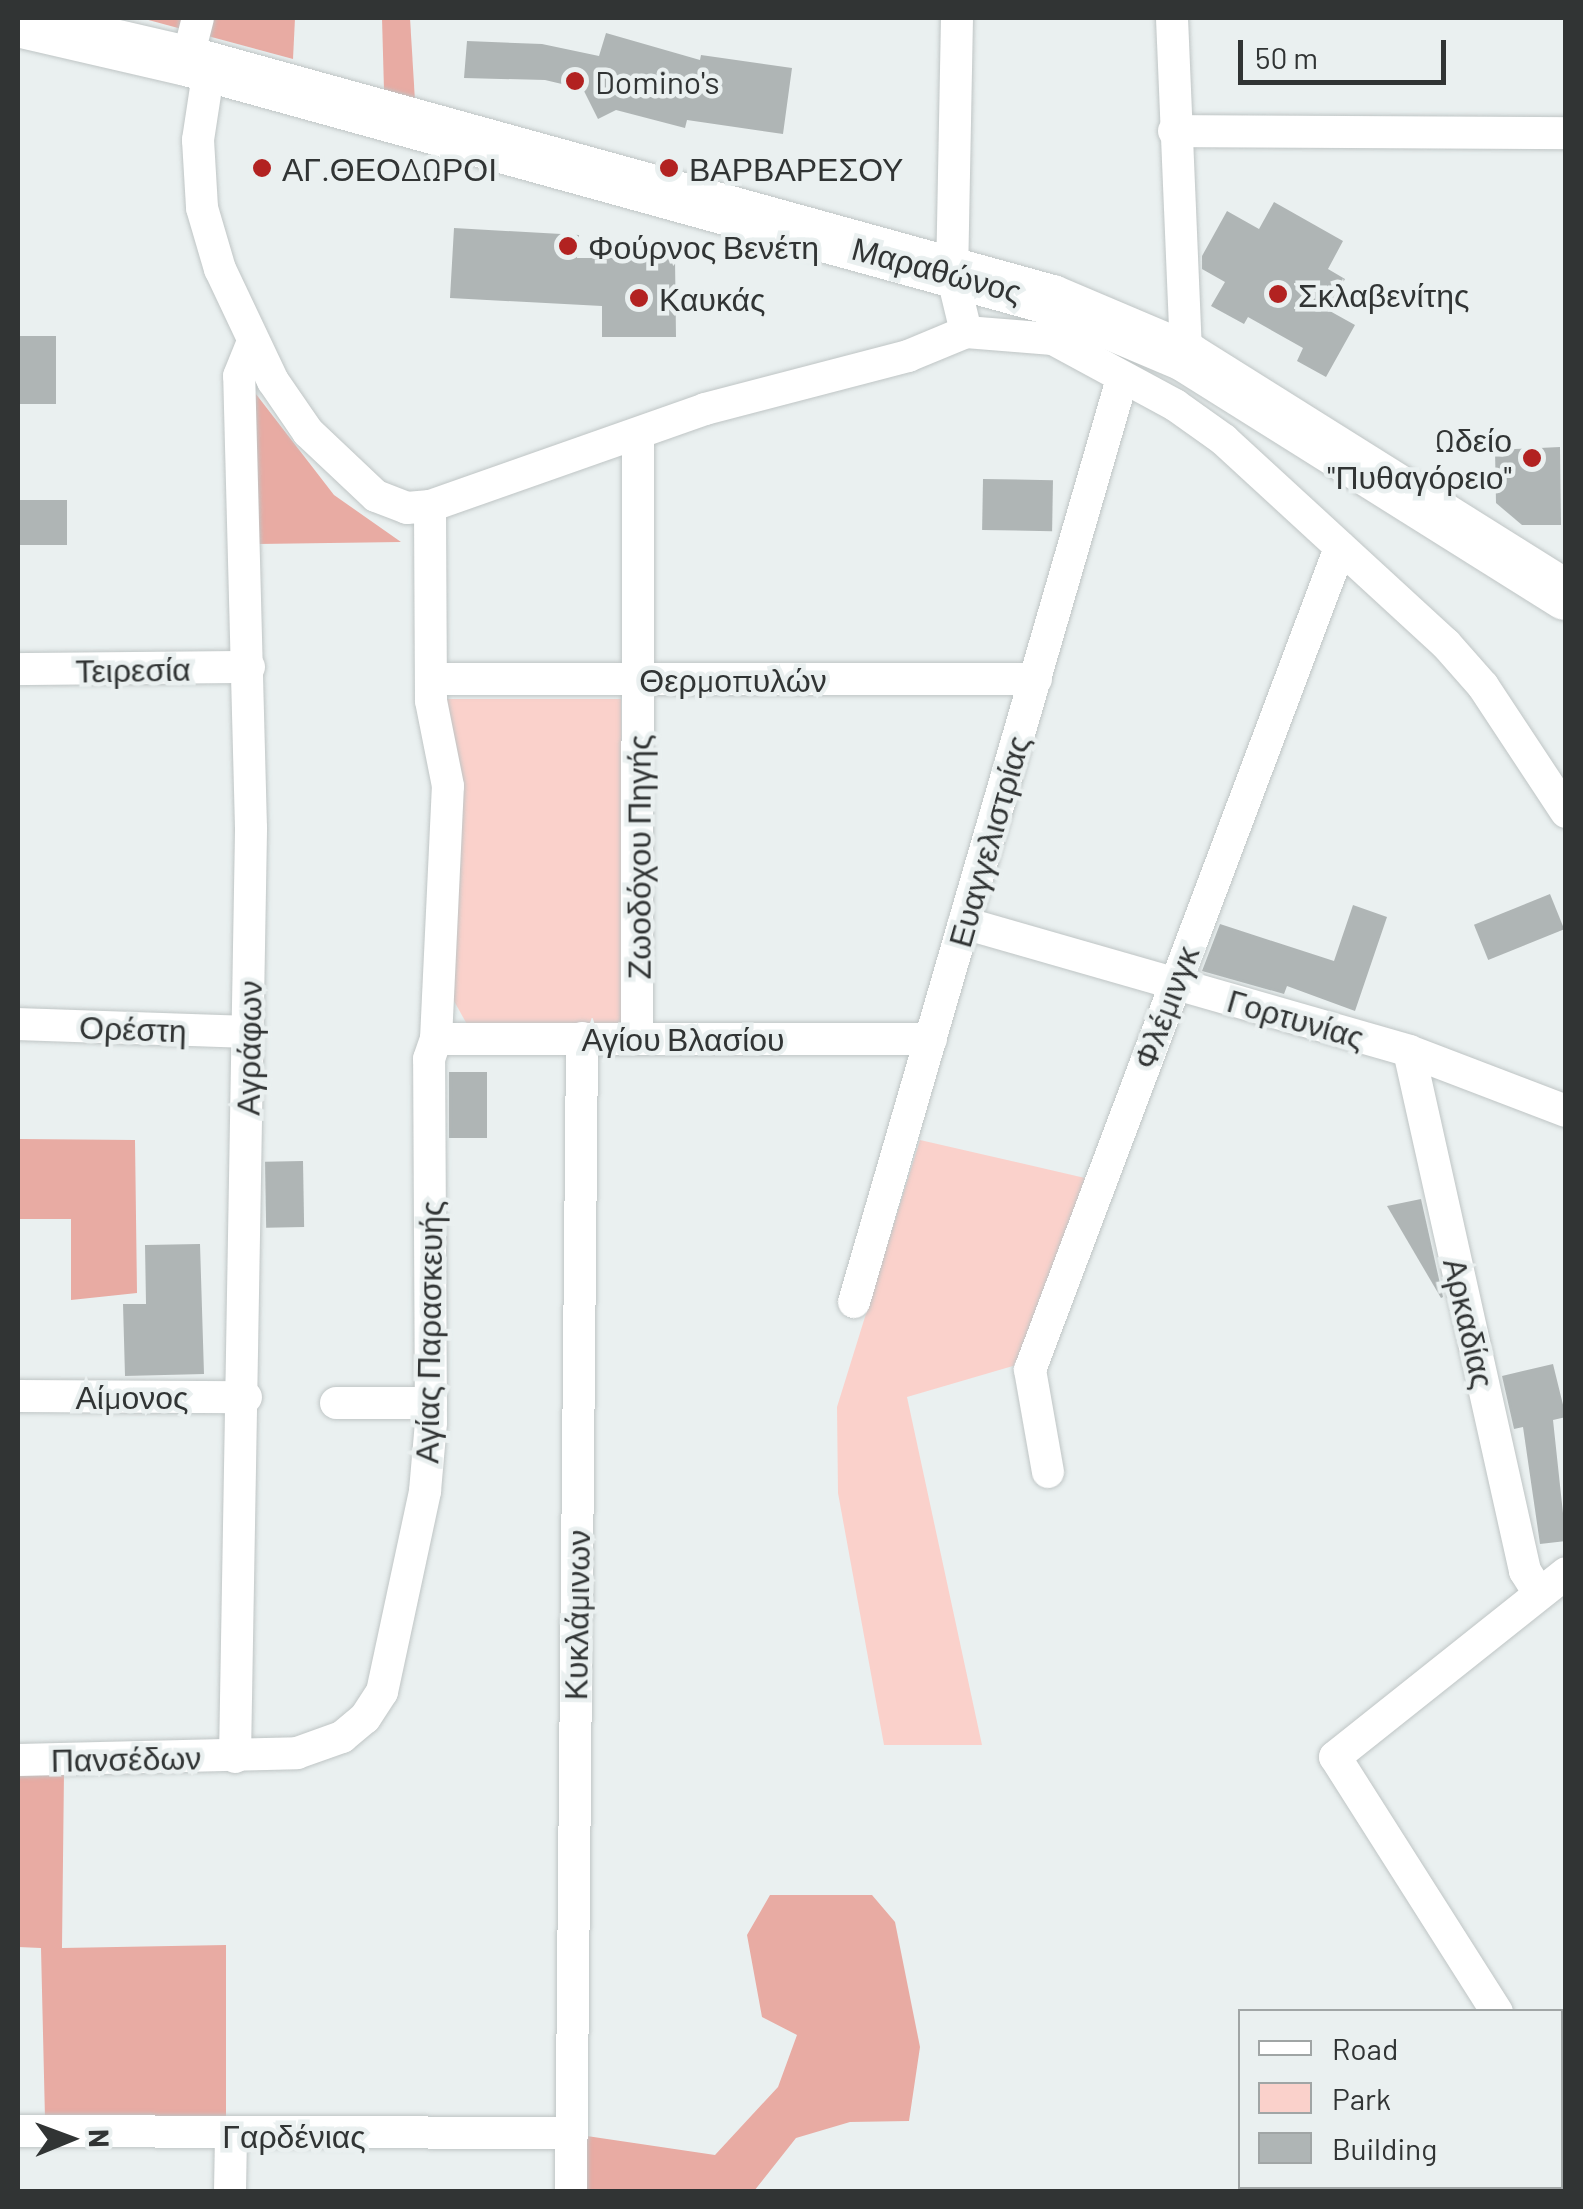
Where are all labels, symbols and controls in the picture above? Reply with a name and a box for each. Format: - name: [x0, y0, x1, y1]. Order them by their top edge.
- scale bar: [1243, 20, 1450, 82]
- text: 50 m: [1255, 39, 1318, 75]
- place label: Domino's: [595, 62, 720, 100]
- marker: Domino's: [564, 70, 586, 92]
- place label: ΑΓ.ΘΕΟΔΩΡΟΙ: [282, 149, 497, 187]
- place label: ΒΑΡΒΑΡΕΣΟΥ: [689, 149, 903, 187]
- marker: ΑΓ.ΘΕΟΔΩΡΟΙ: [251, 157, 273, 179]
- marker: ΒΑΡΒΑΡΕΣΟΥ: [658, 157, 680, 179]
- place label: Φούρνος Βενέτη: [588, 227, 819, 265]
- street label: Μαραθώνος: [848, 228, 1026, 310]
- marker: Φούρνος Βενέτη: [557, 235, 579, 257]
- place label: Σκλαβενίτης: [1298, 275, 1469, 313]
- place label: Καυκάς: [659, 279, 765, 317]
- marker: Σκλαβενίτης: [1267, 283, 1289, 305]
- marker: Καυκάς: [628, 287, 650, 309]
- place label: Ωδείο "Πυθαγόρειο": [1327, 421, 1512, 496]
- marker: Ωδείο "Πυθαγόρειο": [1521, 447, 1543, 469]
- street label: Τειρεσία: [75, 649, 191, 689]
- street label: Θερμοπυλών: [639, 660, 827, 698]
- street label: Ευαγγελιστρίας: [939, 731, 1037, 951]
- street label: Ζωοδόχου Πηγής: [619, 735, 657, 979]
- street label: Φλέμινγκ: [1124, 940, 1206, 1074]
- street label: Αγράφων: [228, 980, 268, 1116]
- street label: Γορτυνίας: [1223, 980, 1369, 1056]
- street label: Ορέστη: [79, 1007, 187, 1049]
- street label: Αγίου Βλασίου: [581, 1019, 785, 1057]
- street label: Αγίας Παρασκευής: [407, 1200, 449, 1464]
- street label: Αρκαδίας: [1436, 1254, 1504, 1392]
- street label: Αίμονος: [76, 1377, 188, 1415]
- street label: Κυκλάμινων: [555, 1529, 597, 1701]
- street label: Πανσέδων: [50, 1737, 202, 1779]
- legend: [1238, 2009, 1563, 2189]
- text: Road: [1332, 2030, 1398, 2066]
- text: Park: [1332, 2080, 1391, 2116]
- north arrow: [20, 2089, 120, 2189]
- street label: Γαρδένιας: [222, 2116, 366, 2154]
- text: N: [83, 2129, 117, 2148]
- text: Building: [1332, 2130, 1437, 2166]

